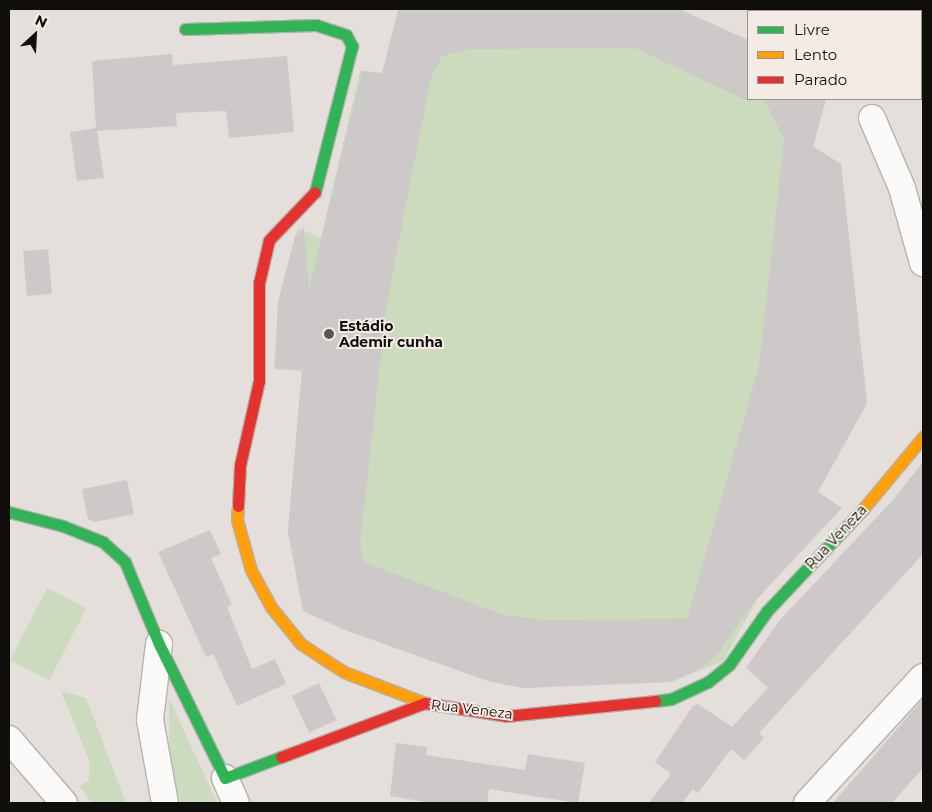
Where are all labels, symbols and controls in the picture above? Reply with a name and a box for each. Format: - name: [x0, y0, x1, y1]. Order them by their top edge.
- north arrow: [10, 10, 60, 60]
- legend: [747, 10, 922, 100]
- text: N: [32, 11, 50, 32]
- text: Livre: [794, 20, 830, 39]
- text: Lento: [794, 45, 837, 64]
- text: Parado: [794, 70, 847, 89]
- place label: Estádio Ademir cunha: [339, 318, 443, 351]
- marker: Estádio Ademir cunha: [323, 328, 335, 340]
- street label: Rua Veneza: [802, 501, 870, 573]
- street label: Rua Veneza: [430, 696, 514, 722]

